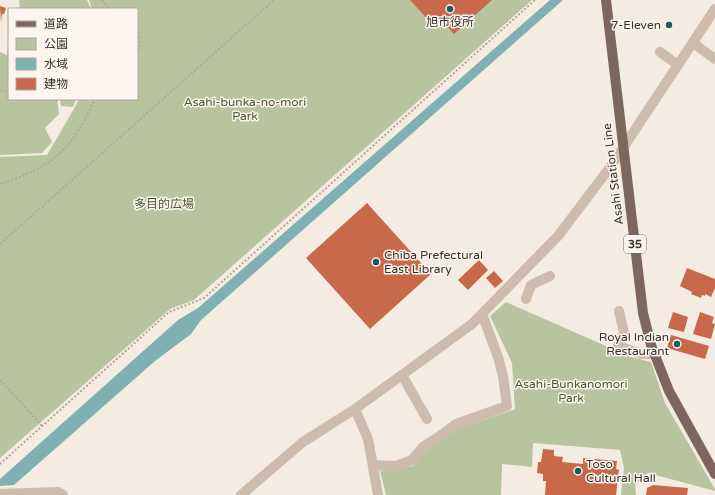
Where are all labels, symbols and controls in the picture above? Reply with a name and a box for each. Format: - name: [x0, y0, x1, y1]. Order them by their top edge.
- marker: 旭市役所: [445, 4, 455, 14]
- legend: [8, 8, 138, 100]
- place label: 旭市役所: [426, 15, 474, 29]
- text: 道路: [44, 17, 68, 31]
- place label: 7-Eleven: [611, 18, 661, 32]
- marker: 7-Eleven: [664, 20, 674, 30]
- text: 公園: [44, 37, 68, 51]
- text: 水域: [44, 57, 68, 71]
- text: 建物: [44, 77, 68, 91]
- park label: Asahi-bunka-no-mori Park: [184, 95, 306, 123]
- street label: Asahi Station Line: [600, 122, 626, 226]
- park label: 多目的広場: [134, 197, 194, 211]
- road number: 35: [624, 235, 646, 253]
- place label: Chiba Prefectural East Library: [384, 248, 483, 276]
- marker: Chiba Prefectural East Library: [371, 257, 381, 267]
- place label: Royal Indian Restaurant: [599, 330, 669, 358]
- marker: Royal Indian Restaurant: [672, 339, 682, 349]
- park label: Asahi-Bunkanomori Park: [514, 377, 628, 405]
- place label: Toso Cultural Hall: [586, 457, 656, 485]
- marker: Toso Cultural Hall: [573, 466, 583, 476]

